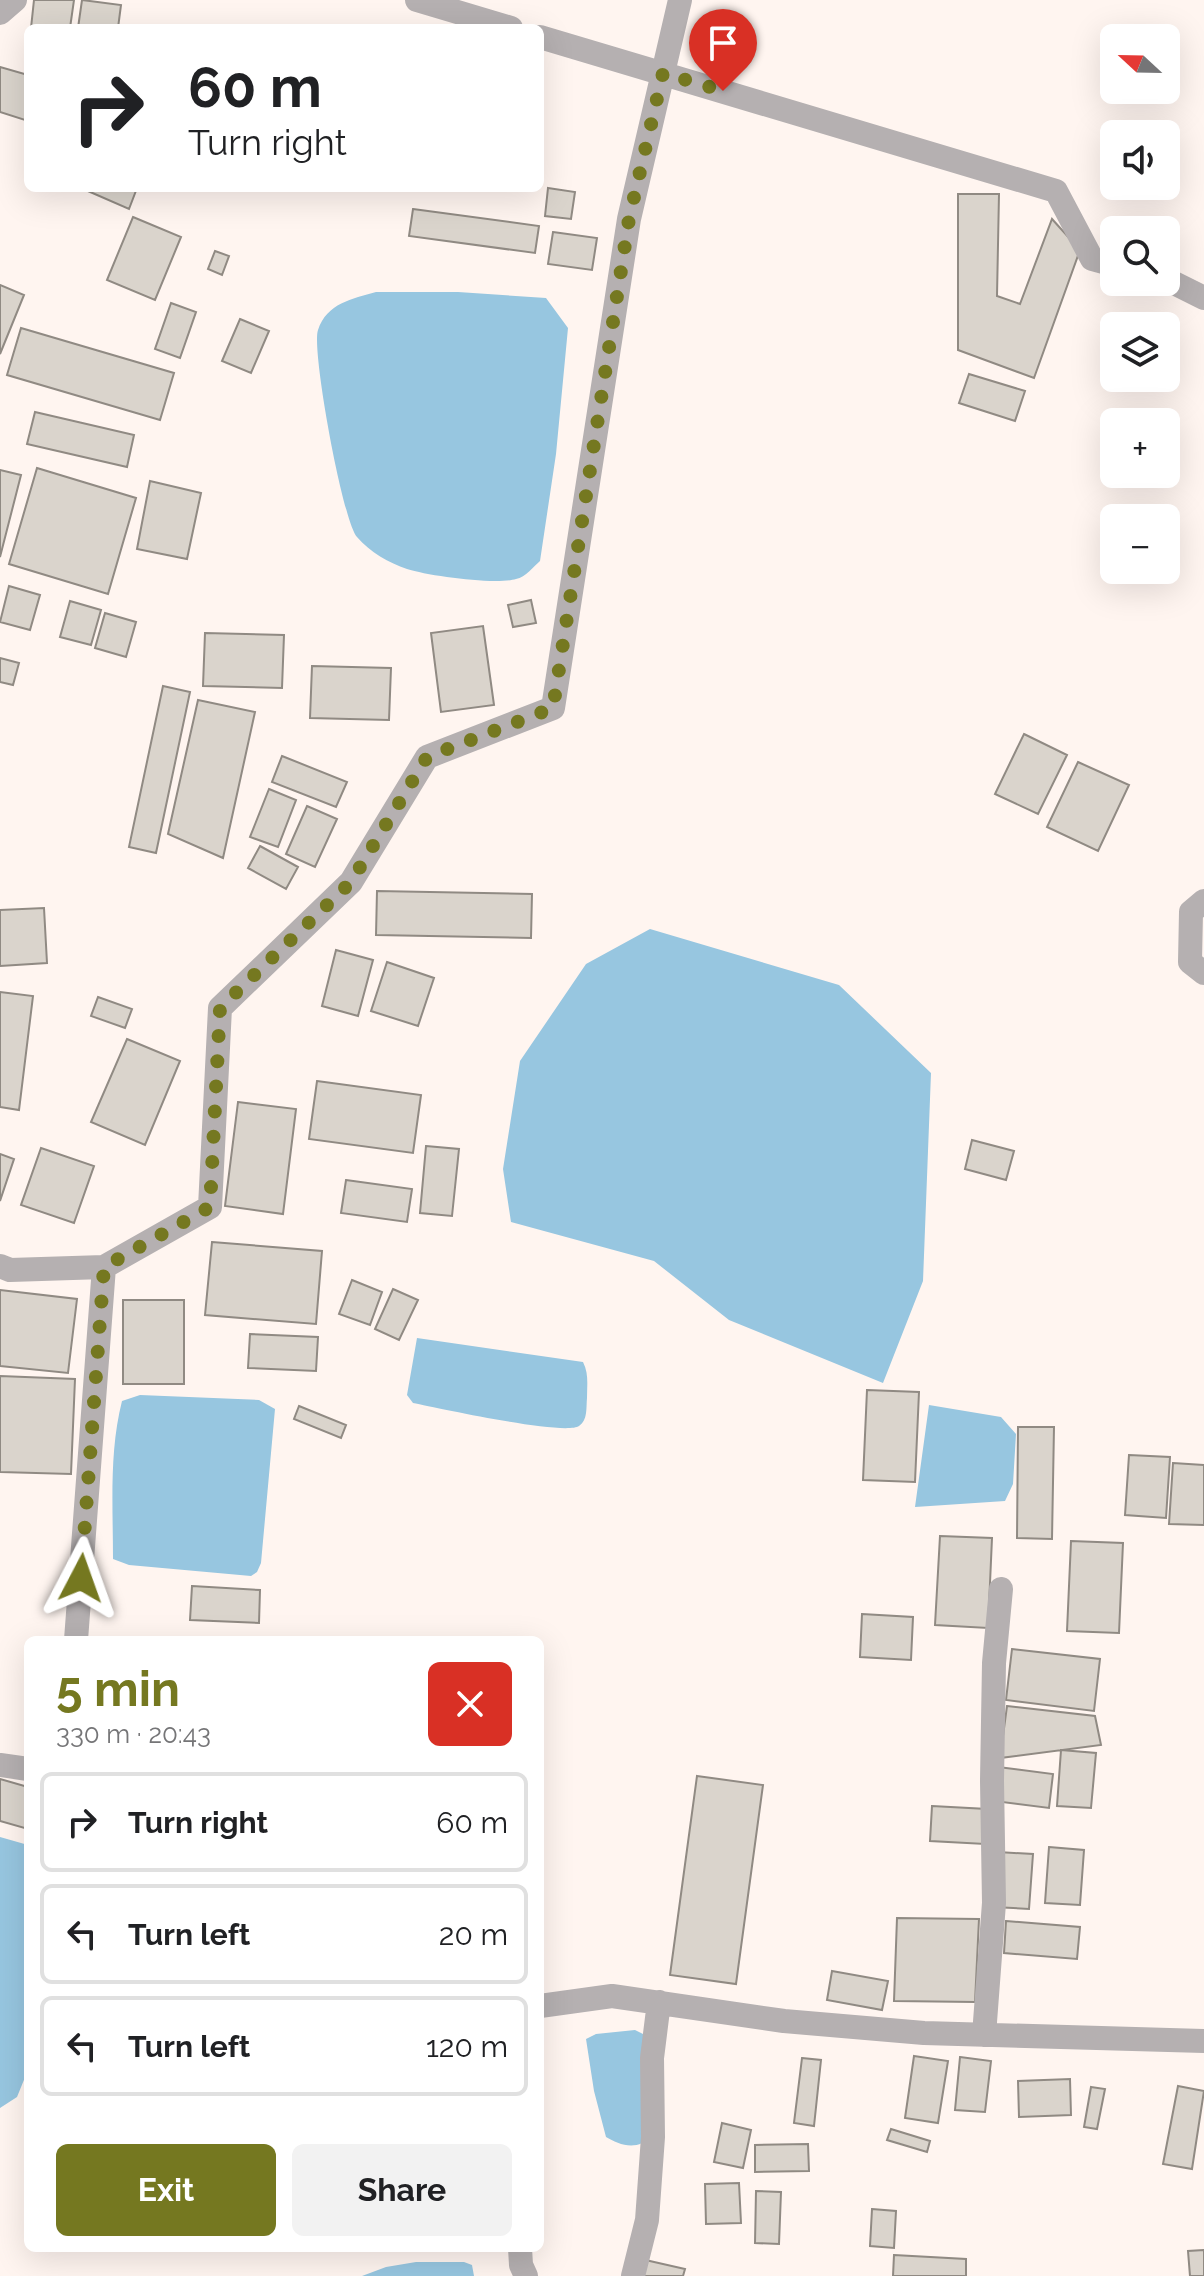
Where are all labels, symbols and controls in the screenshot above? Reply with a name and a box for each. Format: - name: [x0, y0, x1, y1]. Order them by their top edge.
- pin: [689, 9, 757, 91]
- icon: arrive: [701, 21, 745, 65]
- north arrow: [1100, 24, 1180, 104]
- map controls: [1100, 24, 1180, 584]
- text: 60 m: [188, 54, 322, 120]
- icon: right: [56, 56, 160, 160]
- button: sound: [1100, 120, 1180, 200]
- text: Turn right: [188, 121, 347, 163]
- button: search: [1100, 216, 1180, 296]
- button: layers: [1100, 312, 1180, 392]
- button: +: [1100, 408, 1180, 488]
- button: −: [1100, 504, 1180, 584]
- position arrow: [39, 1536, 123, 1620]
- text: 5 min: [56, 1661, 180, 1717]
- button: close: [428, 1662, 512, 1746]
- text: 330 m · 20:43: [56, 1719, 211, 1749]
- icon: right: [60, 1800, 104, 1844]
- text: Turn right: [128, 1805, 268, 1840]
- text: 60 m: [436, 1805, 508, 1840]
- icon: left: [60, 1912, 104, 1956]
- text: Turn left: [128, 1917, 250, 1952]
- text: 20 m: [439, 1917, 508, 1952]
- icon: left: [60, 2024, 104, 2068]
- text: Turn left: [128, 2029, 250, 2064]
- text: 120 m: [426, 2029, 508, 2064]
- button: Exit: [56, 2144, 276, 2236]
- button: Share: [292, 2144, 512, 2236]

